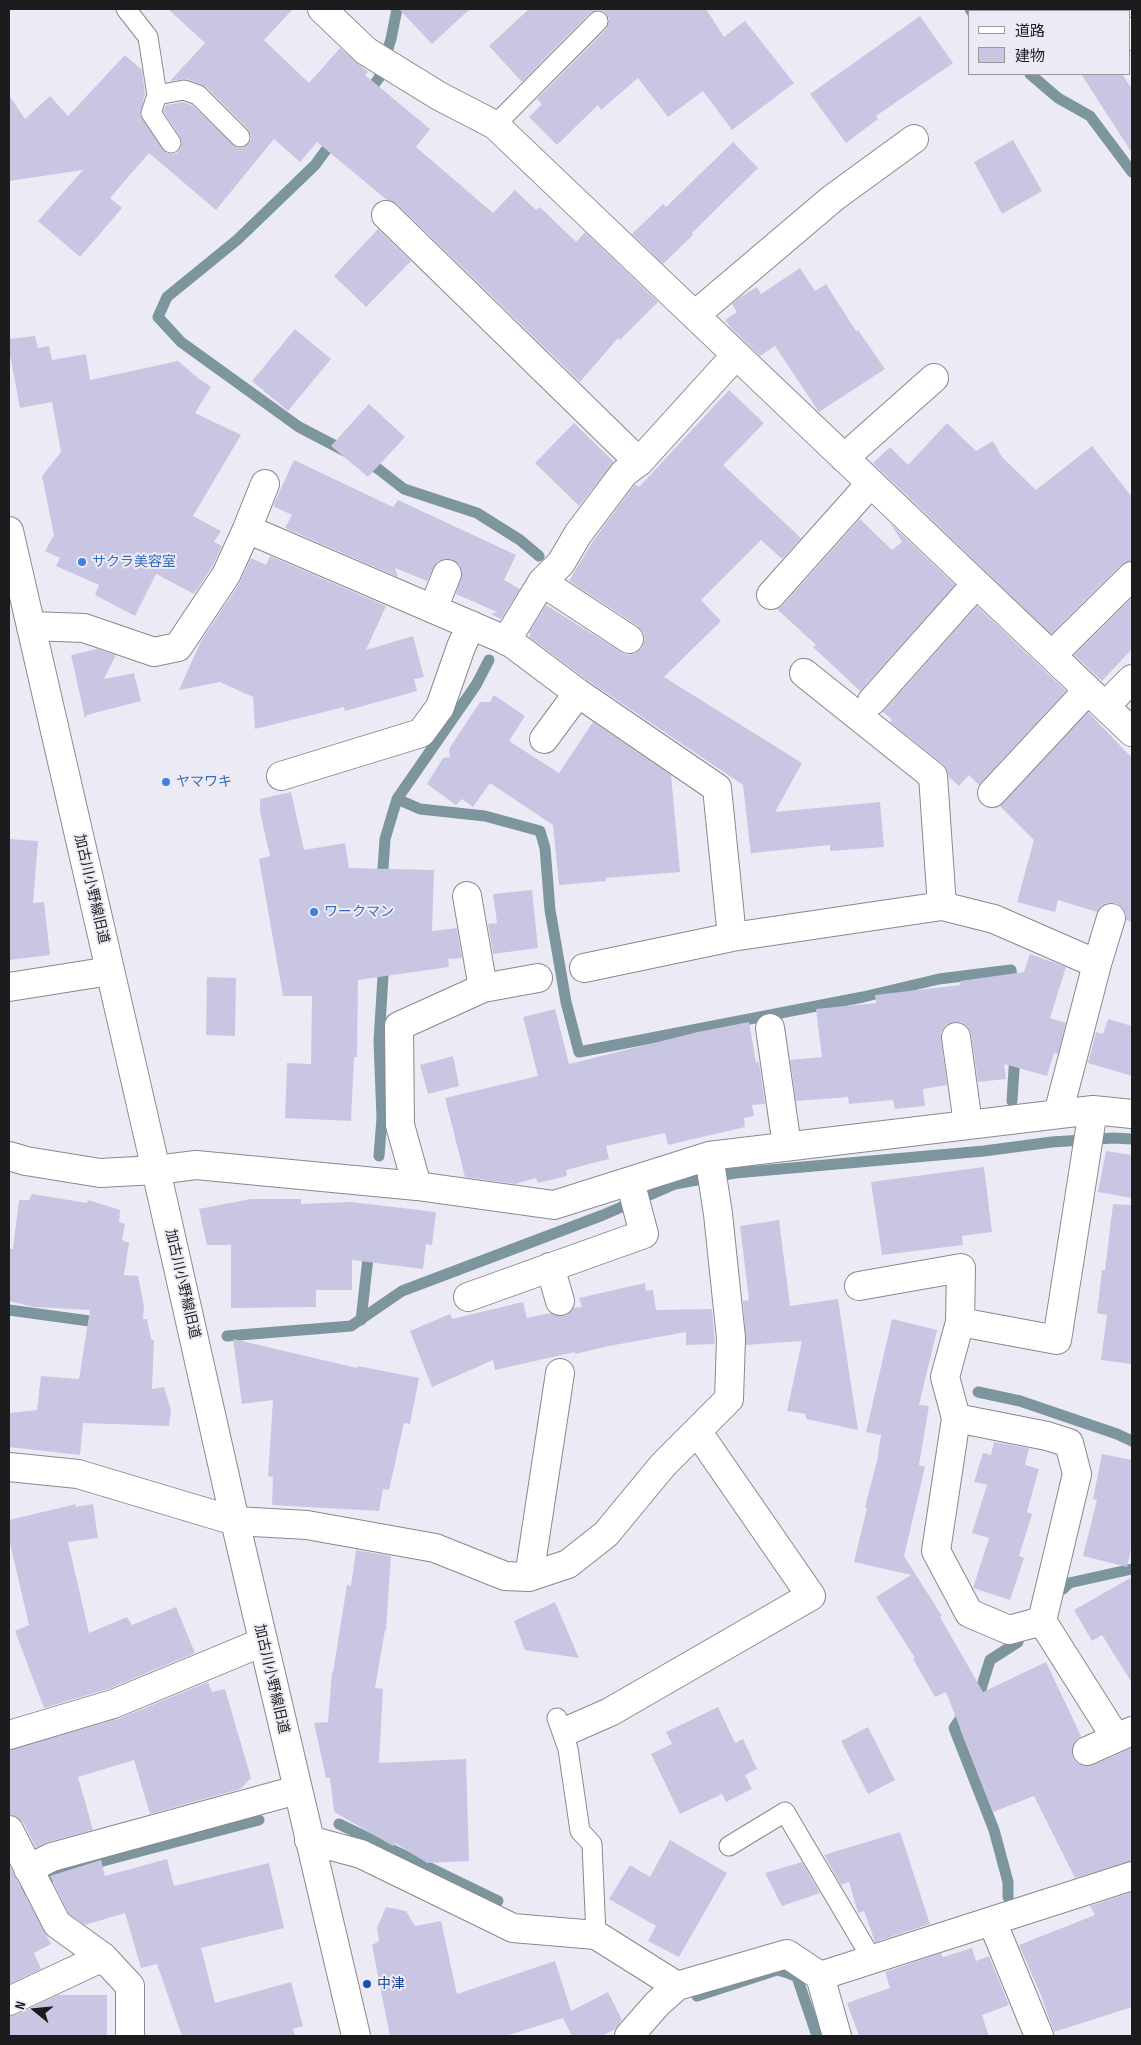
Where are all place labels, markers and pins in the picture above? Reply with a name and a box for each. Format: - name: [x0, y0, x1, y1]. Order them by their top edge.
- place label: サクラ美容室: [92, 554, 176, 570]
- marker: サクラ美容室: [76, 556, 88, 568]
- place label: ヤマワキ: [176, 774, 232, 790]
- marker: ヤマワキ: [160, 776, 172, 788]
- place label: ワークマン: [324, 904, 394, 920]
- marker: ワークマン: [308, 906, 320, 918]
- place label: 中津: [377, 1976, 405, 1992]
- marker: 中津: [361, 1978, 373, 1990]

